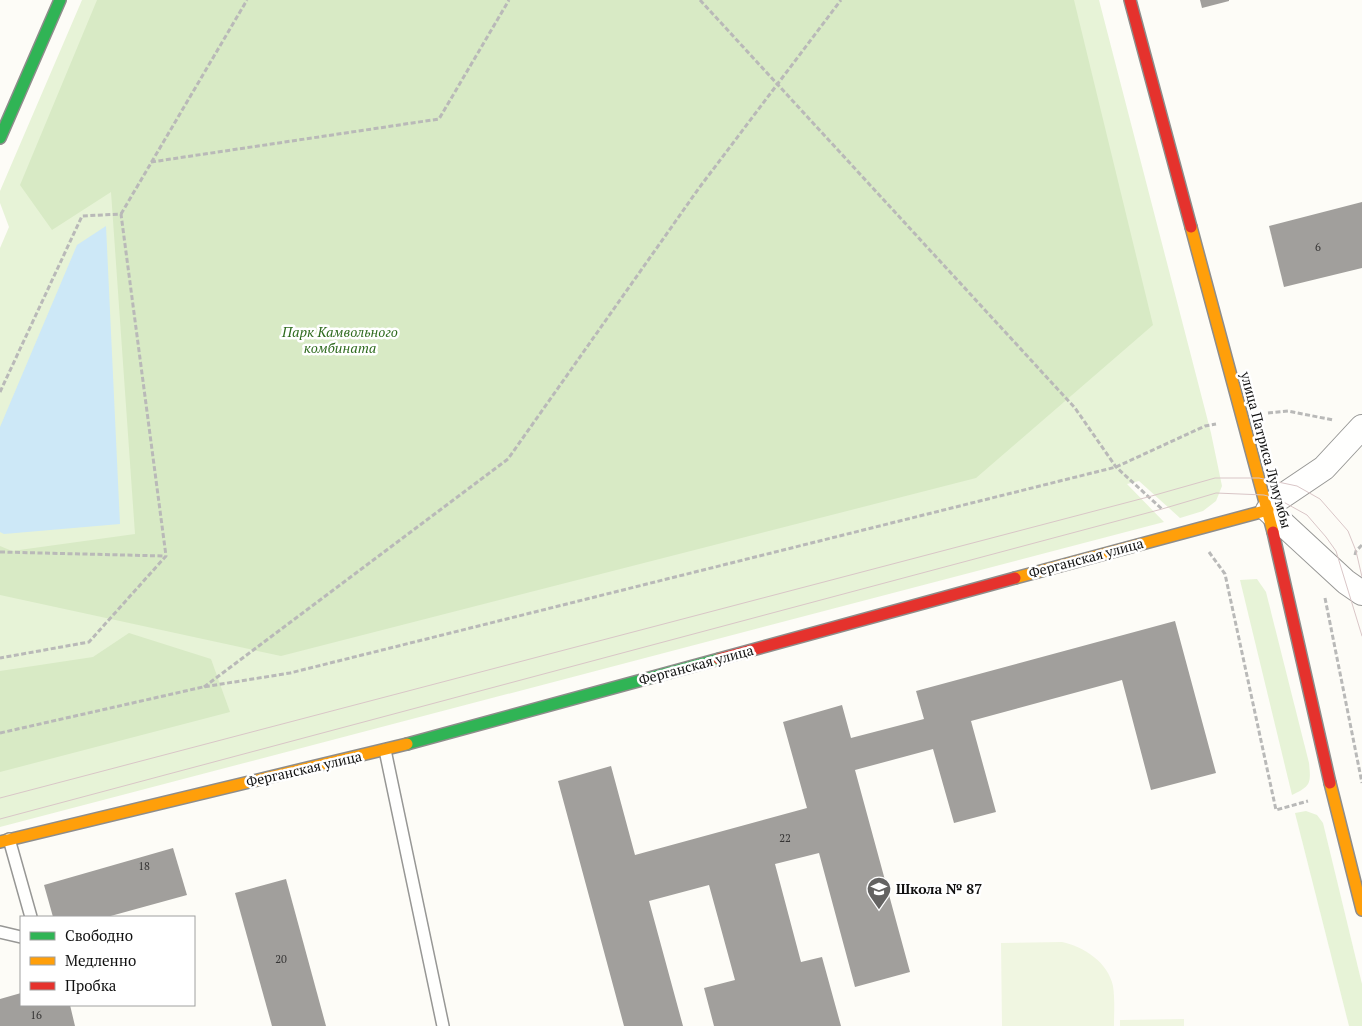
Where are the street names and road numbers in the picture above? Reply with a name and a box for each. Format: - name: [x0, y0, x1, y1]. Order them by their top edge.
- street label: улица Патриса Лумумбы: [1236, 368, 1297, 530]
- street label: Ферганская улица: [1026, 533, 1145, 582]
- street label: Ферганская улица: [636, 640, 755, 689]
- street label: Ферганская улица: [244, 746, 364, 791]

